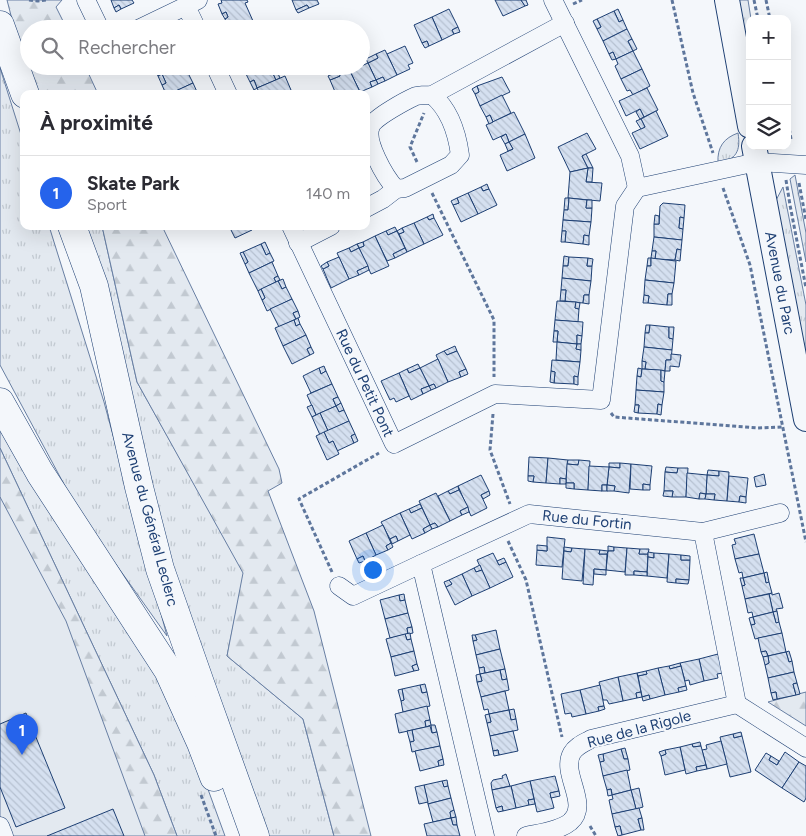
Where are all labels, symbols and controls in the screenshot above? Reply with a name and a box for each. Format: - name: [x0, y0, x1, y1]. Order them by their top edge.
- map controls: [746, 15, 791, 150]
- button: +: [746, 15, 791, 60]
- search box: [20, 20, 370, 75]
- icon: search: [38, 34, 66, 62]
- text: Rechercher: [78, 36, 176, 59]
- button: −: [746, 60, 791, 105]
- button: layers: [746, 105, 791, 150]
- text: À proximité: [40, 110, 153, 135]
- text: Skate Park: [87, 172, 180, 195]
- text: 1: [53, 184, 59, 203]
- text: 140 m: [306, 184, 350, 203]
- text: Sport: [87, 195, 127, 214]
- street label: Avenue du Parc: [761, 230, 799, 336]
- street label: Rue du Petit Pont: [332, 326, 398, 440]
- street label: Avenue du Général Leclerc: [118, 430, 182, 608]
- street label: Rue du Fortin: [541, 506, 633, 534]
- your location: [360, 557, 386, 583]
- street label: Rue de la Rigole: [585, 706, 693, 752]
- pin: 1: [6, 714, 38, 755]

